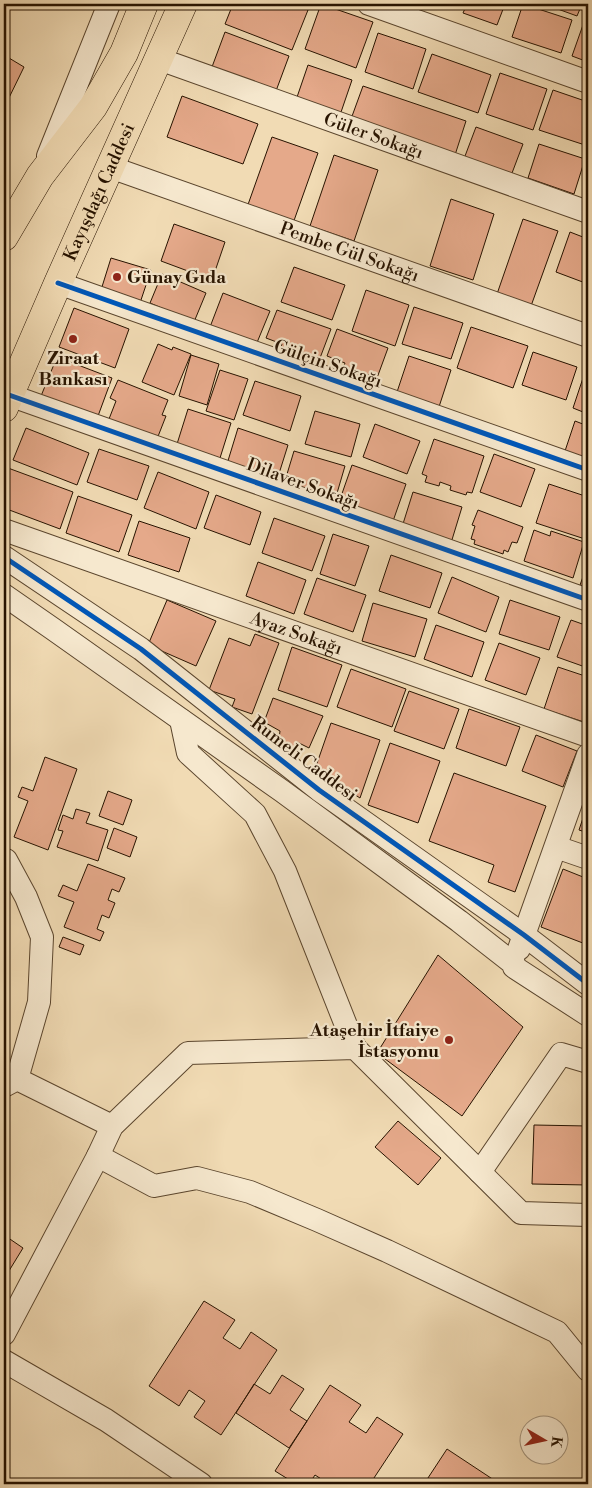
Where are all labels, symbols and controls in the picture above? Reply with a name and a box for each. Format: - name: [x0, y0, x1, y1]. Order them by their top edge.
- street label: Güler Sokağı: [321, 107, 427, 164]
- street label: Kayışdağı Caddesi: [58, 119, 140, 264]
- street label: Pembe Gül Sokağı: [277, 216, 422, 287]
- place label: Günay Gıda: [127, 266, 226, 289]
- marker: Günay Gıda: [111, 271, 123, 283]
- marker: Ziraat Bankası: [67, 333, 79, 345]
- street label: Gülçin Sokağı: [271, 335, 385, 393]
- place label: Ziraat Bankası: [39, 347, 108, 391]
- street label: Dilaver Sokağı: [244, 453, 363, 515]
- street label: Ayaz Sokağı: [246, 606, 346, 660]
- street label: Rumeli Caddesi: [246, 711, 362, 807]
- place label: Ataşehir İtfaiye İstasyonu: [309, 1019, 439, 1063]
- marker: Ataşehir İtfaiye İstasyonu: [443, 1034, 455, 1046]
- north arrow: [520, 1416, 570, 1466]
- text: K: [546, 1435, 566, 1450]

